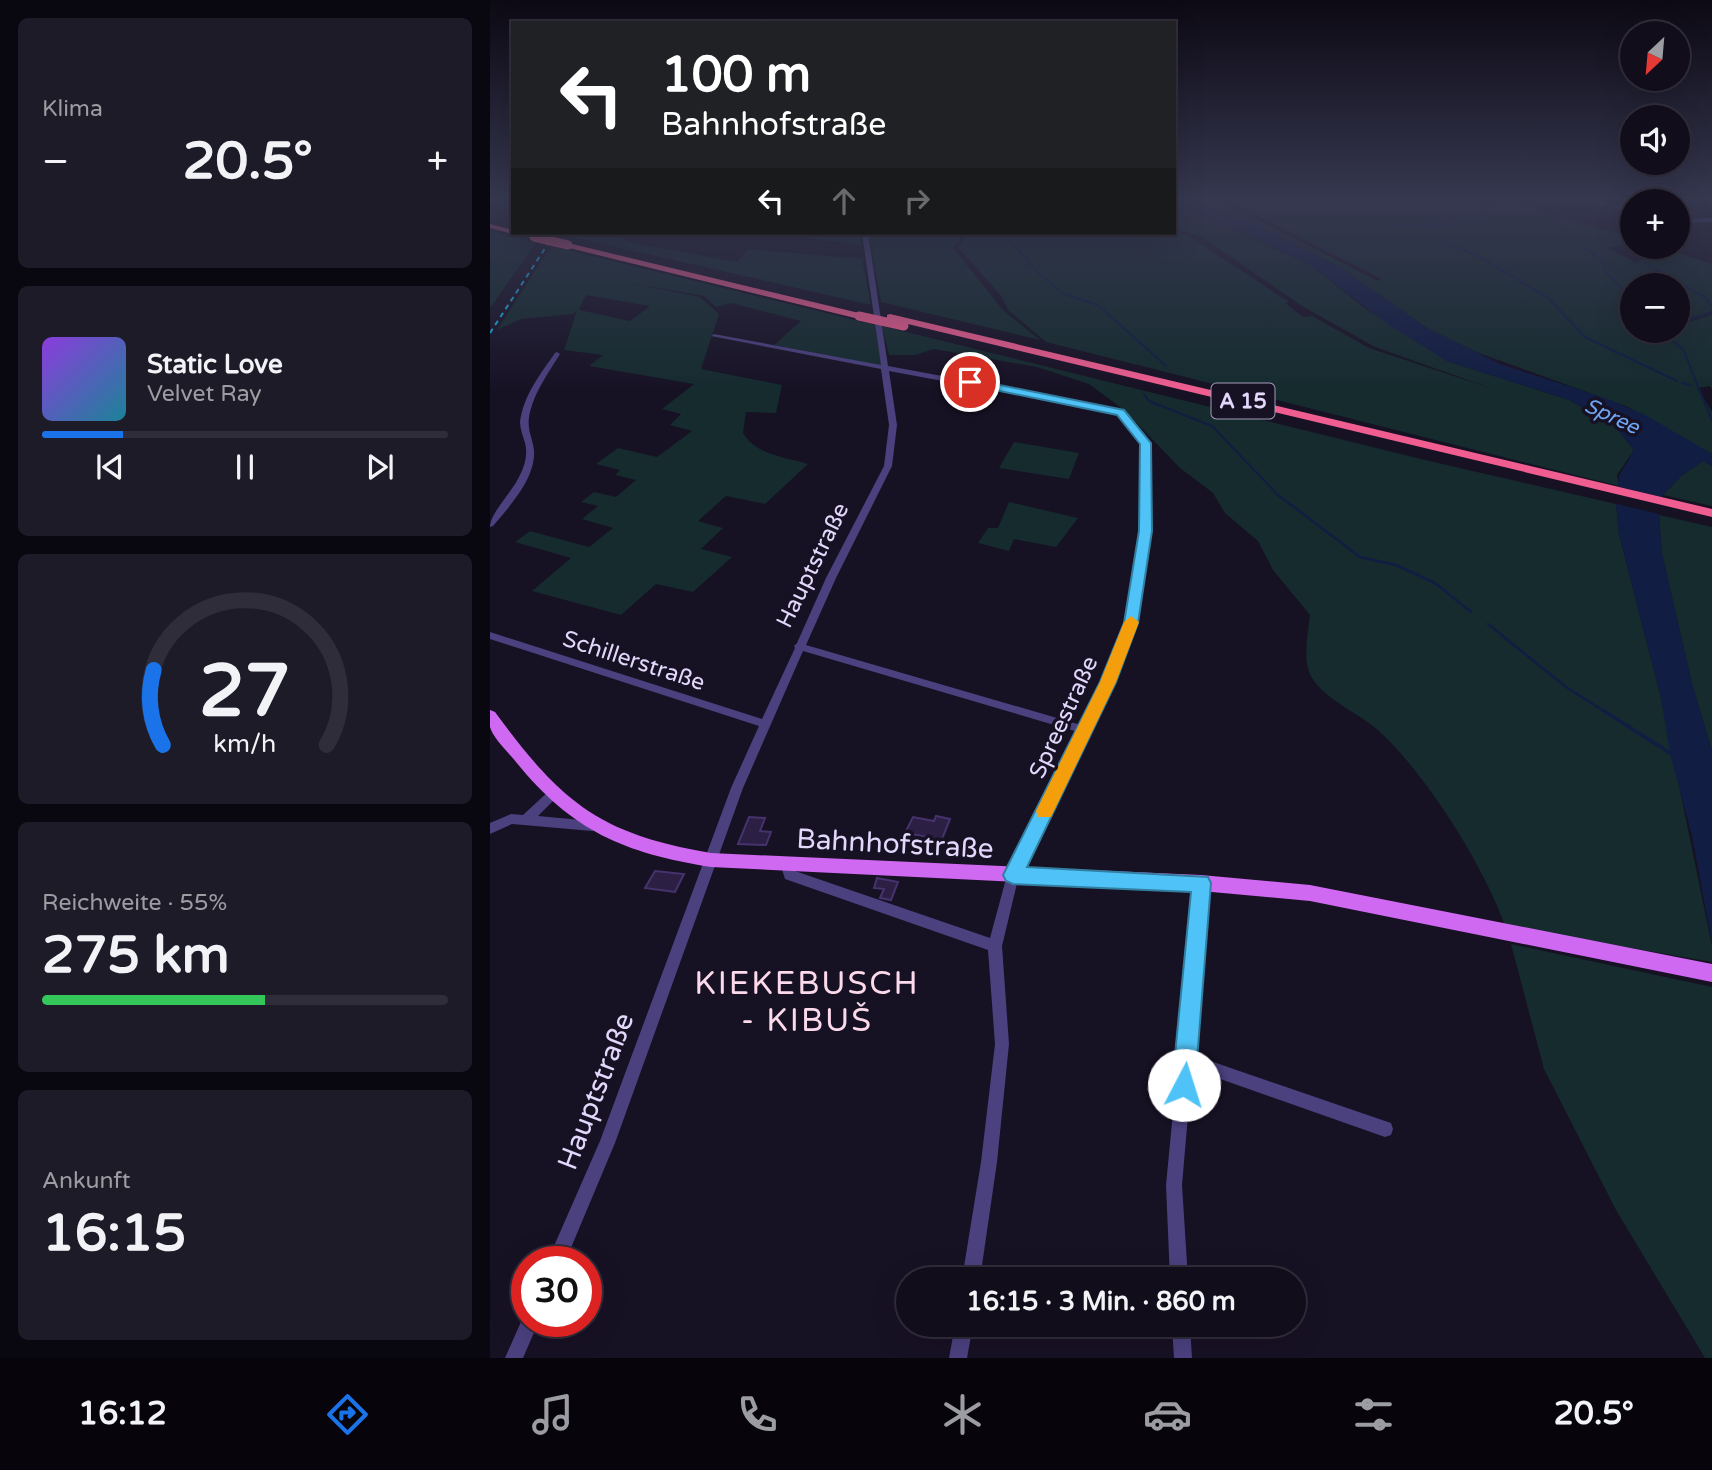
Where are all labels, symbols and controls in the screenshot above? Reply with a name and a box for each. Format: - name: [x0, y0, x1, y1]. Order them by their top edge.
- north arrow: [1620, 21, 1690, 91]
- map controls: [1620, 21, 1690, 343]
- text: 100 m: [661, 46, 811, 105]
- icon: left: [546, 49, 637, 140]
- text: Klima: [42, 95, 103, 123]
- button: sound: [1620, 105, 1690, 175]
- text: Bahnhofstraße: [661, 106, 886, 144]
- text: 20.5°: [183, 130, 313, 193]
- text: −: [42, 139, 69, 185]
- text: +: [427, 139, 448, 185]
- icon: left: [752, 182, 790, 220]
- icon: ahead: [825, 182, 863, 220]
- icon: right: [898, 182, 936, 220]
- button: +: [1620, 189, 1690, 259]
- button: −: [1620, 273, 1690, 343]
- text: Static Love: [147, 349, 283, 380]
- pin: [940, 352, 1000, 412]
- icon: arrive: [951, 363, 989, 401]
- text: Velvet Ray: [147, 380, 262, 408]
- road number: A 15: [1212, 384, 1274, 418]
- water label: Spree: [1580, 393, 1644, 440]
- icon: previous: [91, 448, 129, 486]
- icon: pause: [226, 448, 264, 486]
- icon: next: [361, 448, 399, 486]
- street label: Hauptstraße: [771, 498, 855, 633]
- street label: Schillerstraße: [559, 625, 708, 697]
- text: 27: [199, 648, 291, 736]
- street label: Spreestraße: [1023, 652, 1104, 783]
- text: km/h: [214, 729, 276, 759]
- street label: Bahnhofstraße: [796, 822, 994, 866]
- text: Reichweite · 55%: [42, 889, 227, 917]
- text: 275 km: [42, 924, 230, 987]
- district label: KIEKEBUSCH - KIBUŠ: [694, 965, 920, 1040]
- street label: Hauptstraße: [550, 1008, 641, 1175]
- position arrow: [1147, 1048, 1221, 1122]
- text: Ankunft: [42, 1167, 131, 1195]
- text: 16:15: [42, 1202, 186, 1265]
- speed limit sign: 30: [511, 1246, 602, 1337]
- text: 16:15 · 3 Min. · 860 m: [966, 1286, 1236, 1317]
- icon: directions: [323, 1390, 372, 1439]
- icon: music: [528, 1390, 577, 1439]
- icon: phone: [733, 1390, 782, 1439]
- icon: climate: [938, 1390, 987, 1439]
- icon: car: [1143, 1390, 1192, 1439]
- icon: filters: [1349, 1390, 1398, 1439]
- text: 16:12: [78, 1395, 167, 1433]
- text: 20.5°: [1554, 1395, 1634, 1433]

